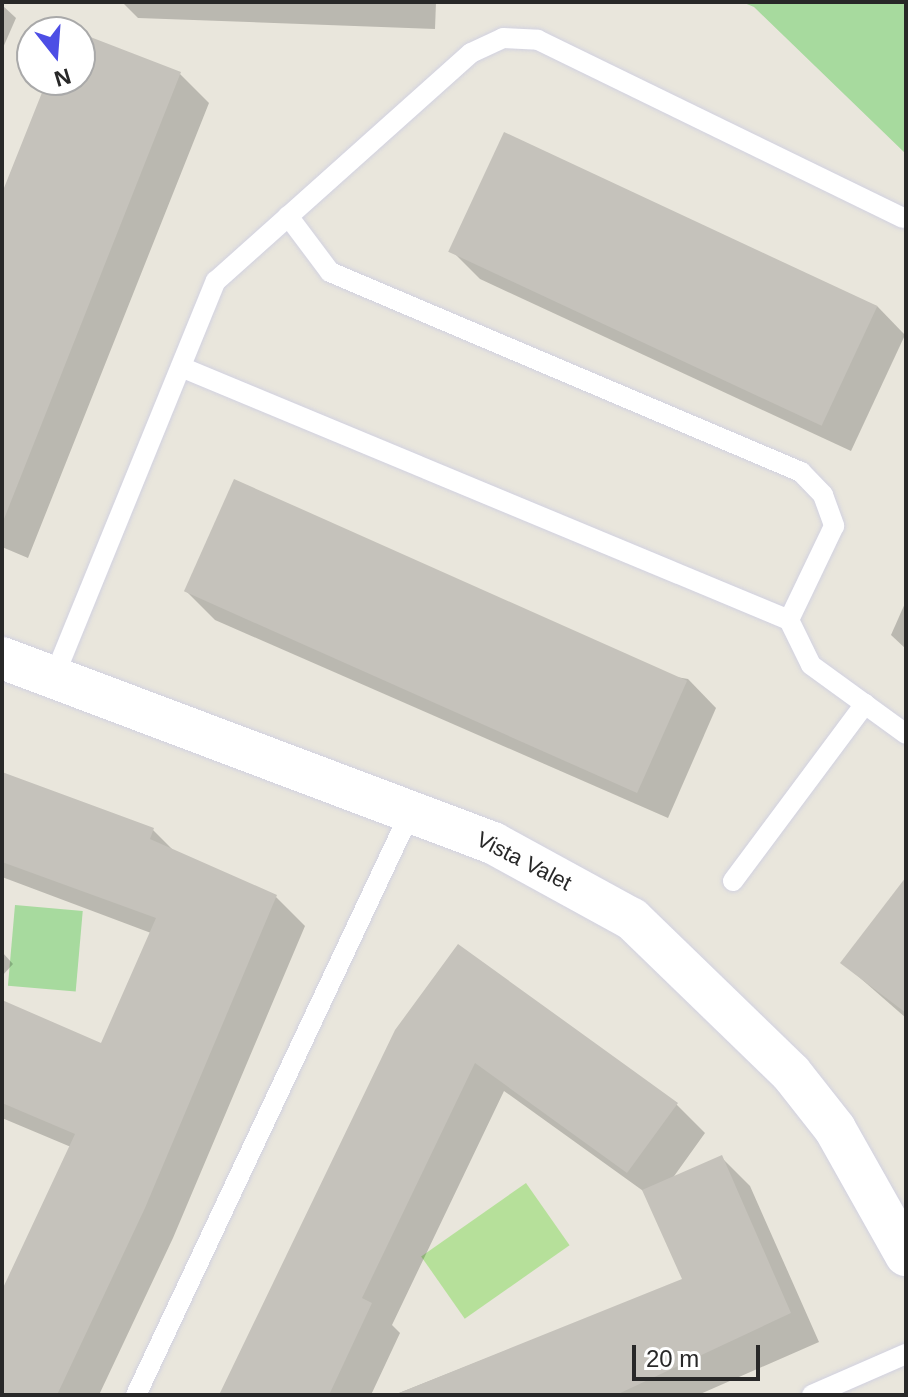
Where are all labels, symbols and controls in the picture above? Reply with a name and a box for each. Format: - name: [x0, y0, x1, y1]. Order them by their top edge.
- north arrow: [16, 16, 96, 96]
- text: N: [51, 63, 74, 92]
- street label: Vista Valet: [472, 826, 576, 896]
- scale bar: [636, 1329, 764, 1379]
- text: 20 m: [646, 1345, 699, 1372]

